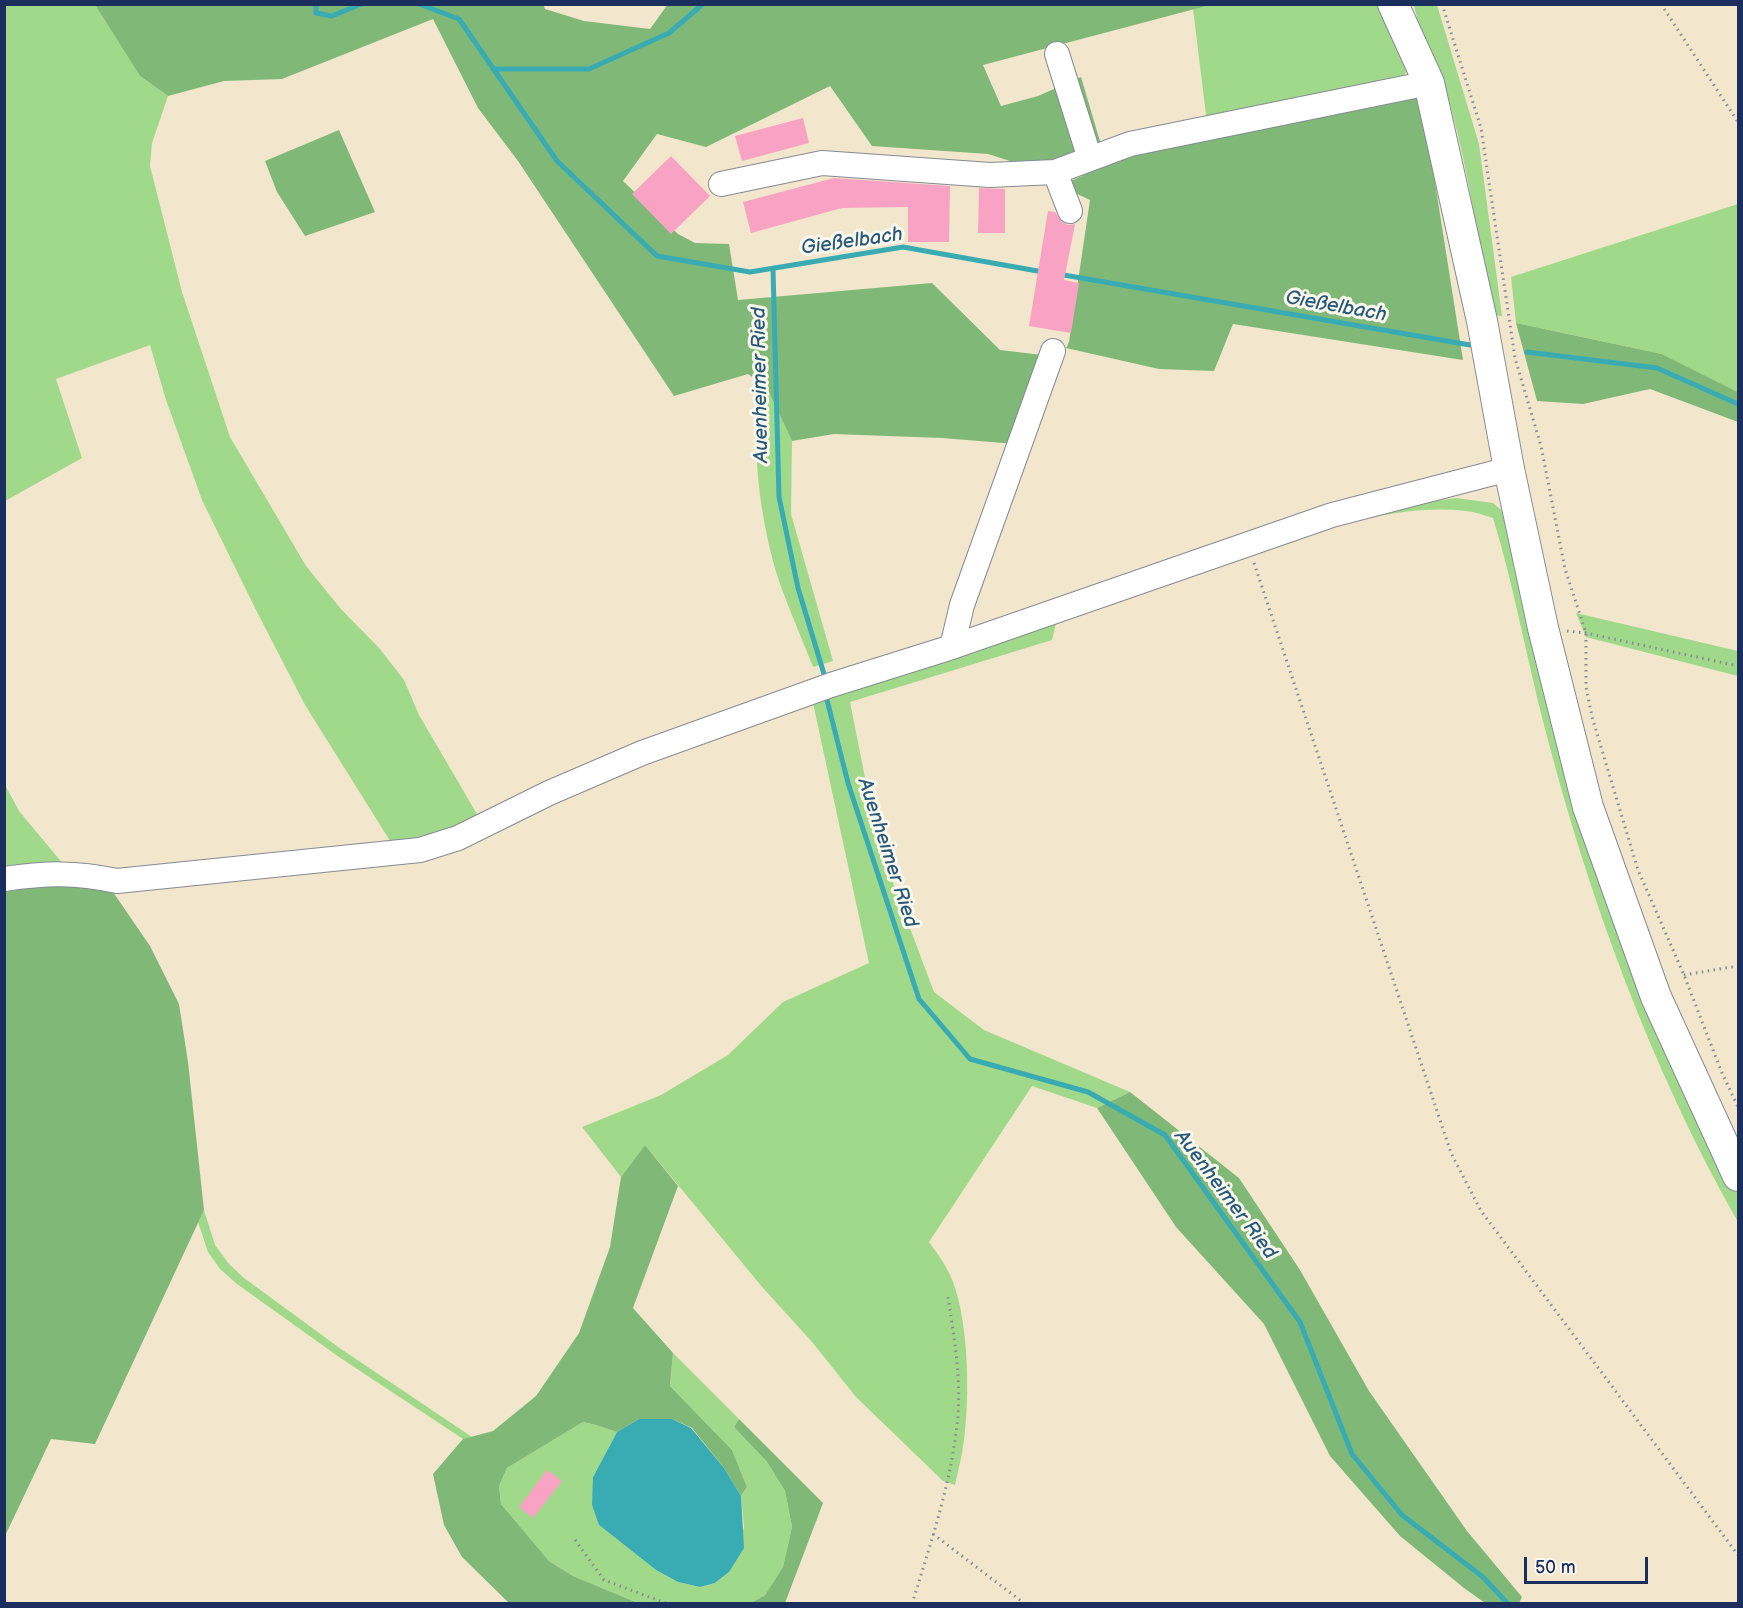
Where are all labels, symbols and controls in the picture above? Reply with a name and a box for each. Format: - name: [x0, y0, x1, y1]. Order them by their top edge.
- water label: Gießelbach: [800, 223, 904, 261]
- water label: Gießelbach: [1284, 286, 1388, 328]
- water label: Auenheimer Ried: [748, 307, 774, 463]
- water label: Auenheimer Ried: [852, 775, 922, 931]
- water label: Auenheimer Ried: [1169, 1126, 1281, 1264]
- scale bar: [1527, 1545, 1652, 1583]
- text: 50 m: [1535, 1557, 1576, 1578]

